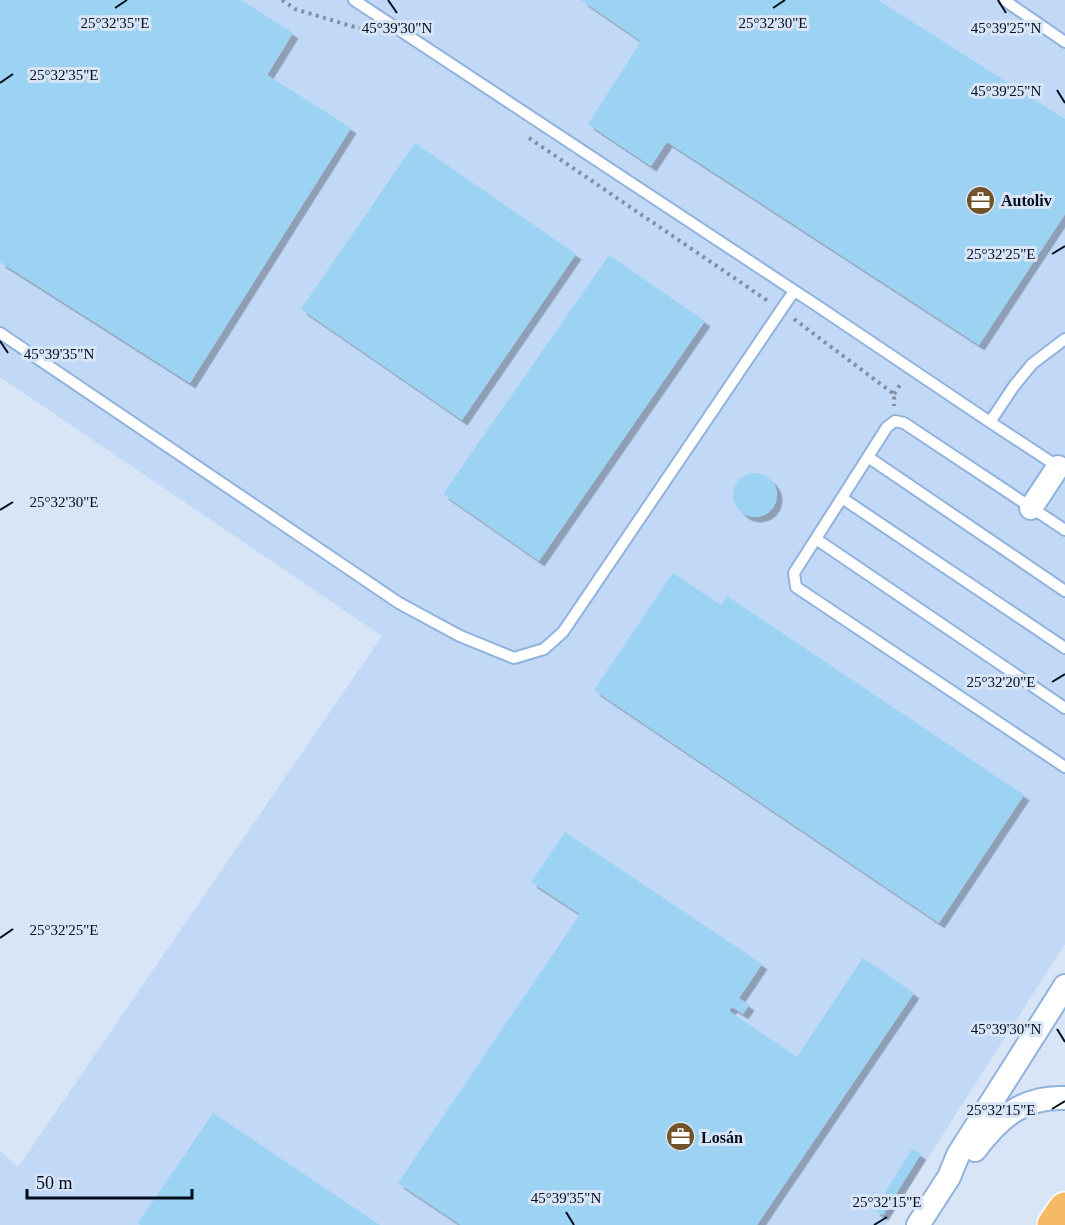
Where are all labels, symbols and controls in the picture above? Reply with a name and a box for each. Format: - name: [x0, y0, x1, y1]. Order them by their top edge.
- text: 25°32'35"E: [81, 15, 150, 31]
- text: 25°32'30"E: [739, 15, 808, 31]
- text: 45°39'30"N: [362, 20, 432, 36]
- text: 45°39'25"N: [971, 20, 1041, 36]
- text: 25°32'35"E: [30, 67, 99, 83]
- text: 45°39'25"N: [971, 83, 1041, 99]
- office icon: Autoliv: [964, 184, 996, 216]
- place label: Autoliv: [1001, 192, 1052, 209]
- text: 25°32'25"E: [967, 246, 1036, 262]
- text: 45°39'35"N: [24, 346, 94, 362]
- text: 25°32'30"E: [30, 494, 99, 510]
- text: 25°32'20"E: [967, 674, 1036, 690]
- text: 25°32'25"E: [30, 922, 99, 938]
- text: 45°39'30"N: [971, 1021, 1041, 1037]
- text: 25°32'15"E: [967, 1102, 1036, 1118]
- office icon: Losán: [664, 1121, 696, 1153]
- place label: Losán: [701, 1129, 743, 1146]
- scale bar: [27, 1162, 192, 1200]
- text: 50 m: [36, 1173, 73, 1193]
- text: 45°39'35"N: [531, 1190, 601, 1206]
- text: 25°32'15"E: [853, 1194, 922, 1210]

